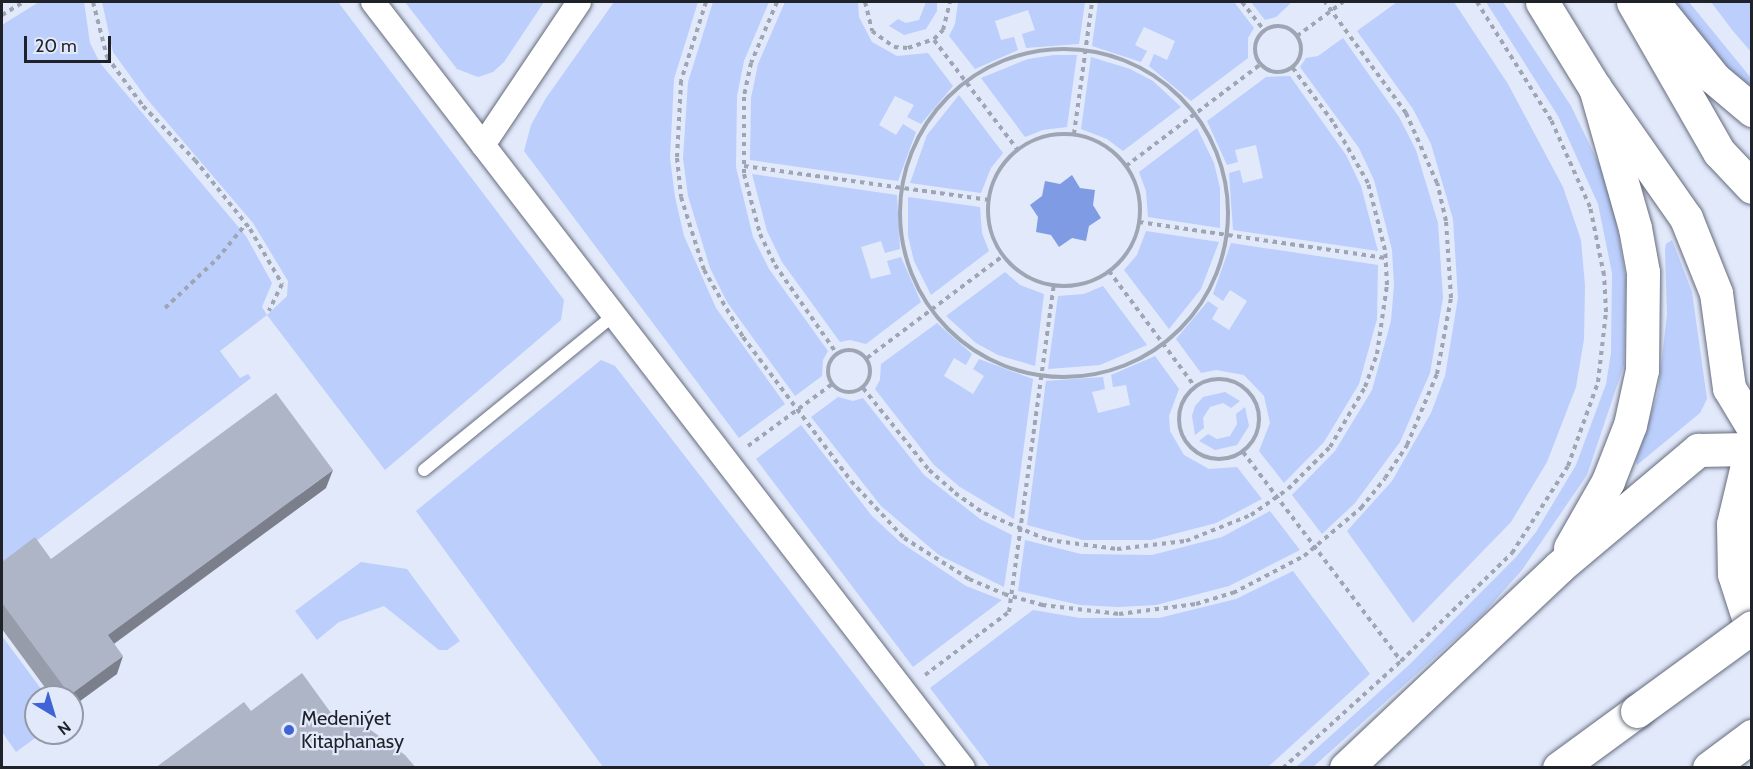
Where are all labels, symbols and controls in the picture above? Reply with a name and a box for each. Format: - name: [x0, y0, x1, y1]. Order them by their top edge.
- scale bar: [27, 24, 114, 62]
- text: 20 m: [35, 35, 77, 57]
- north arrow: [24, 685, 84, 745]
- place label: Medeniýet Kitaphanasy: [301, 706, 404, 753]
- text: N: [54, 717, 74, 739]
- marker: Medeniýet Kitaphanasy: [282, 723, 296, 737]

